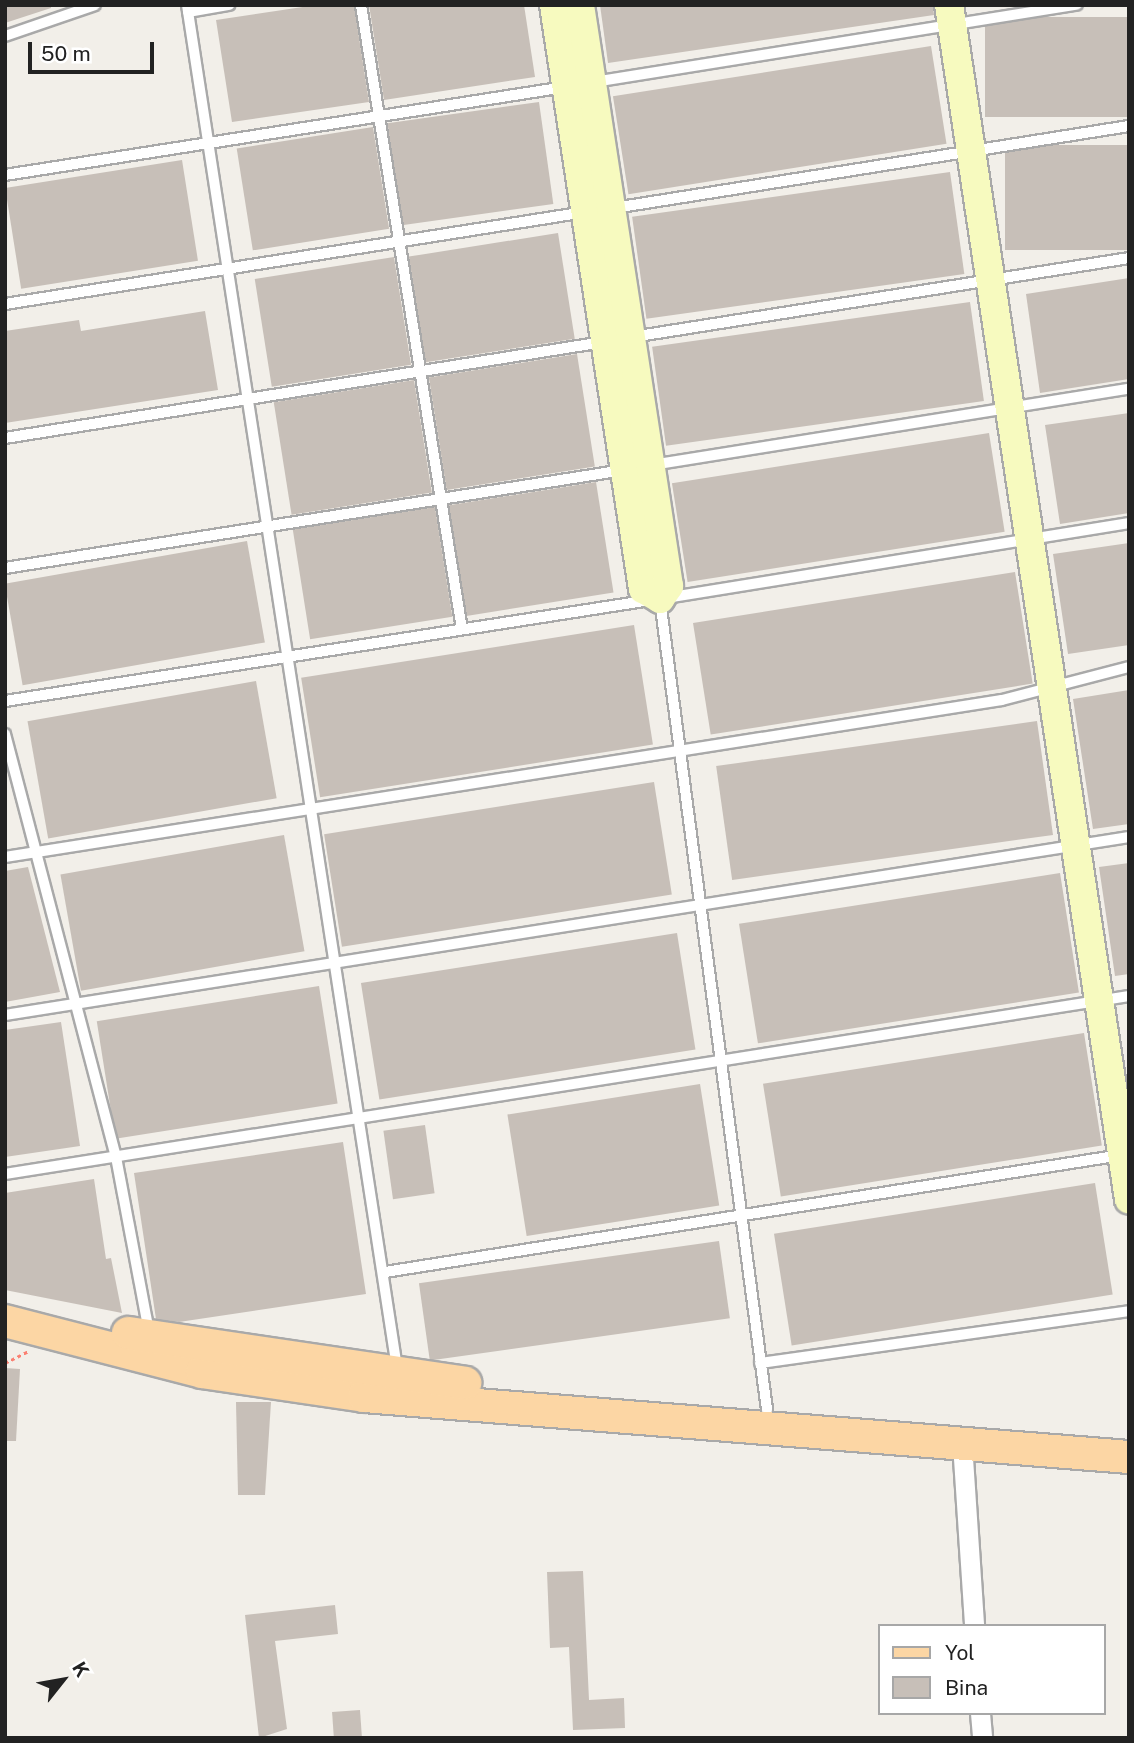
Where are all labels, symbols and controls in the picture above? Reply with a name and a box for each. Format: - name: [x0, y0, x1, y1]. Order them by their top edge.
- scale bar: [32, 28, 158, 72]
- text: 50 m: [41, 41, 91, 66]
- legend: [878, 1624, 1106, 1715]
- text: Yol: [945, 1640, 975, 1665]
- north arrow: [28, 1645, 98, 1715]
- text: K: [68, 1658, 94, 1681]
- text: Bina: [945, 1675, 988, 1700]

